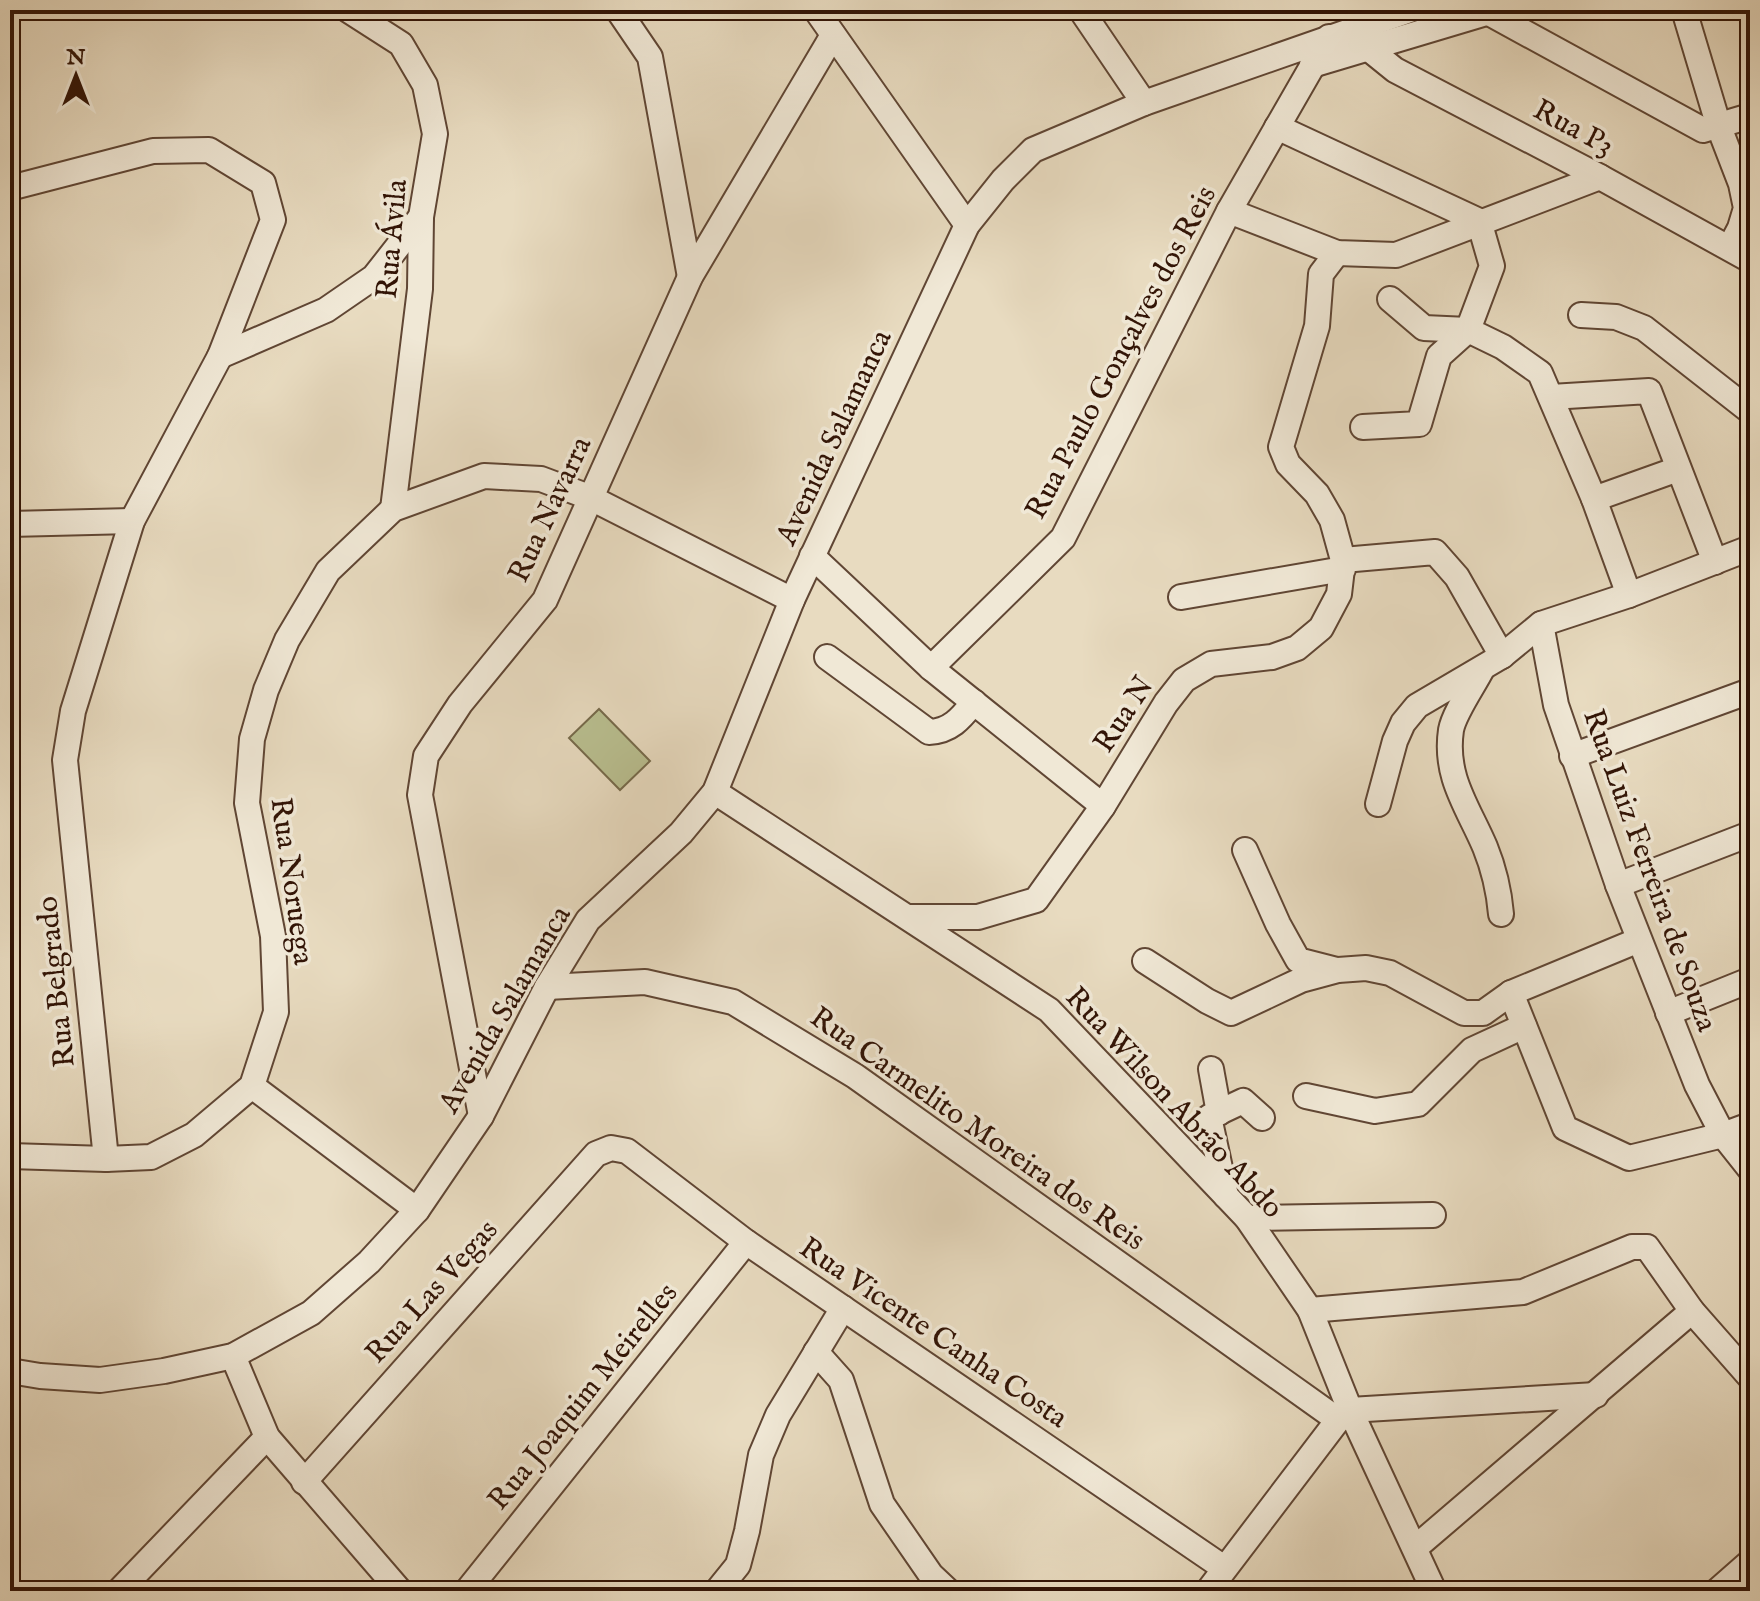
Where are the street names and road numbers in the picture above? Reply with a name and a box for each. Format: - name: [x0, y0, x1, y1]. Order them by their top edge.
- street label: Rua P3: [1526, 92, 1620, 166]
- street label: Rua Ávila: [368, 178, 417, 301]
- street label: Rua Paulo Gonçalves dos Reis: [1018, 180, 1226, 526]
- street label: Avenida Salamanca: [768, 324, 901, 553]
- street label: Rua Navarra: [500, 431, 601, 589]
- street label: Rua N: [1086, 670, 1163, 761]
- street label: Rua Luiz Ferreira de Souza: [1573, 704, 1725, 1037]
- street label: Rua Noruega: [260, 795, 322, 967]
- street label: Rua Belgrado: [29, 894, 85, 1069]
- street label: Avenida Salamanca: [430, 899, 581, 1121]
- street label: Rua Wilson Abrão Abdo: [1056, 980, 1291, 1227]
- street label: Rua Carmelito Moreira dos Reis: [802, 999, 1152, 1260]
- street label: Rua Las Vegas: [358, 1212, 507, 1372]
- street label: Rua Vicente Canha Costa: [791, 1230, 1074, 1438]
- street label: Rua Joaquim Meirelles: [480, 1276, 687, 1519]

